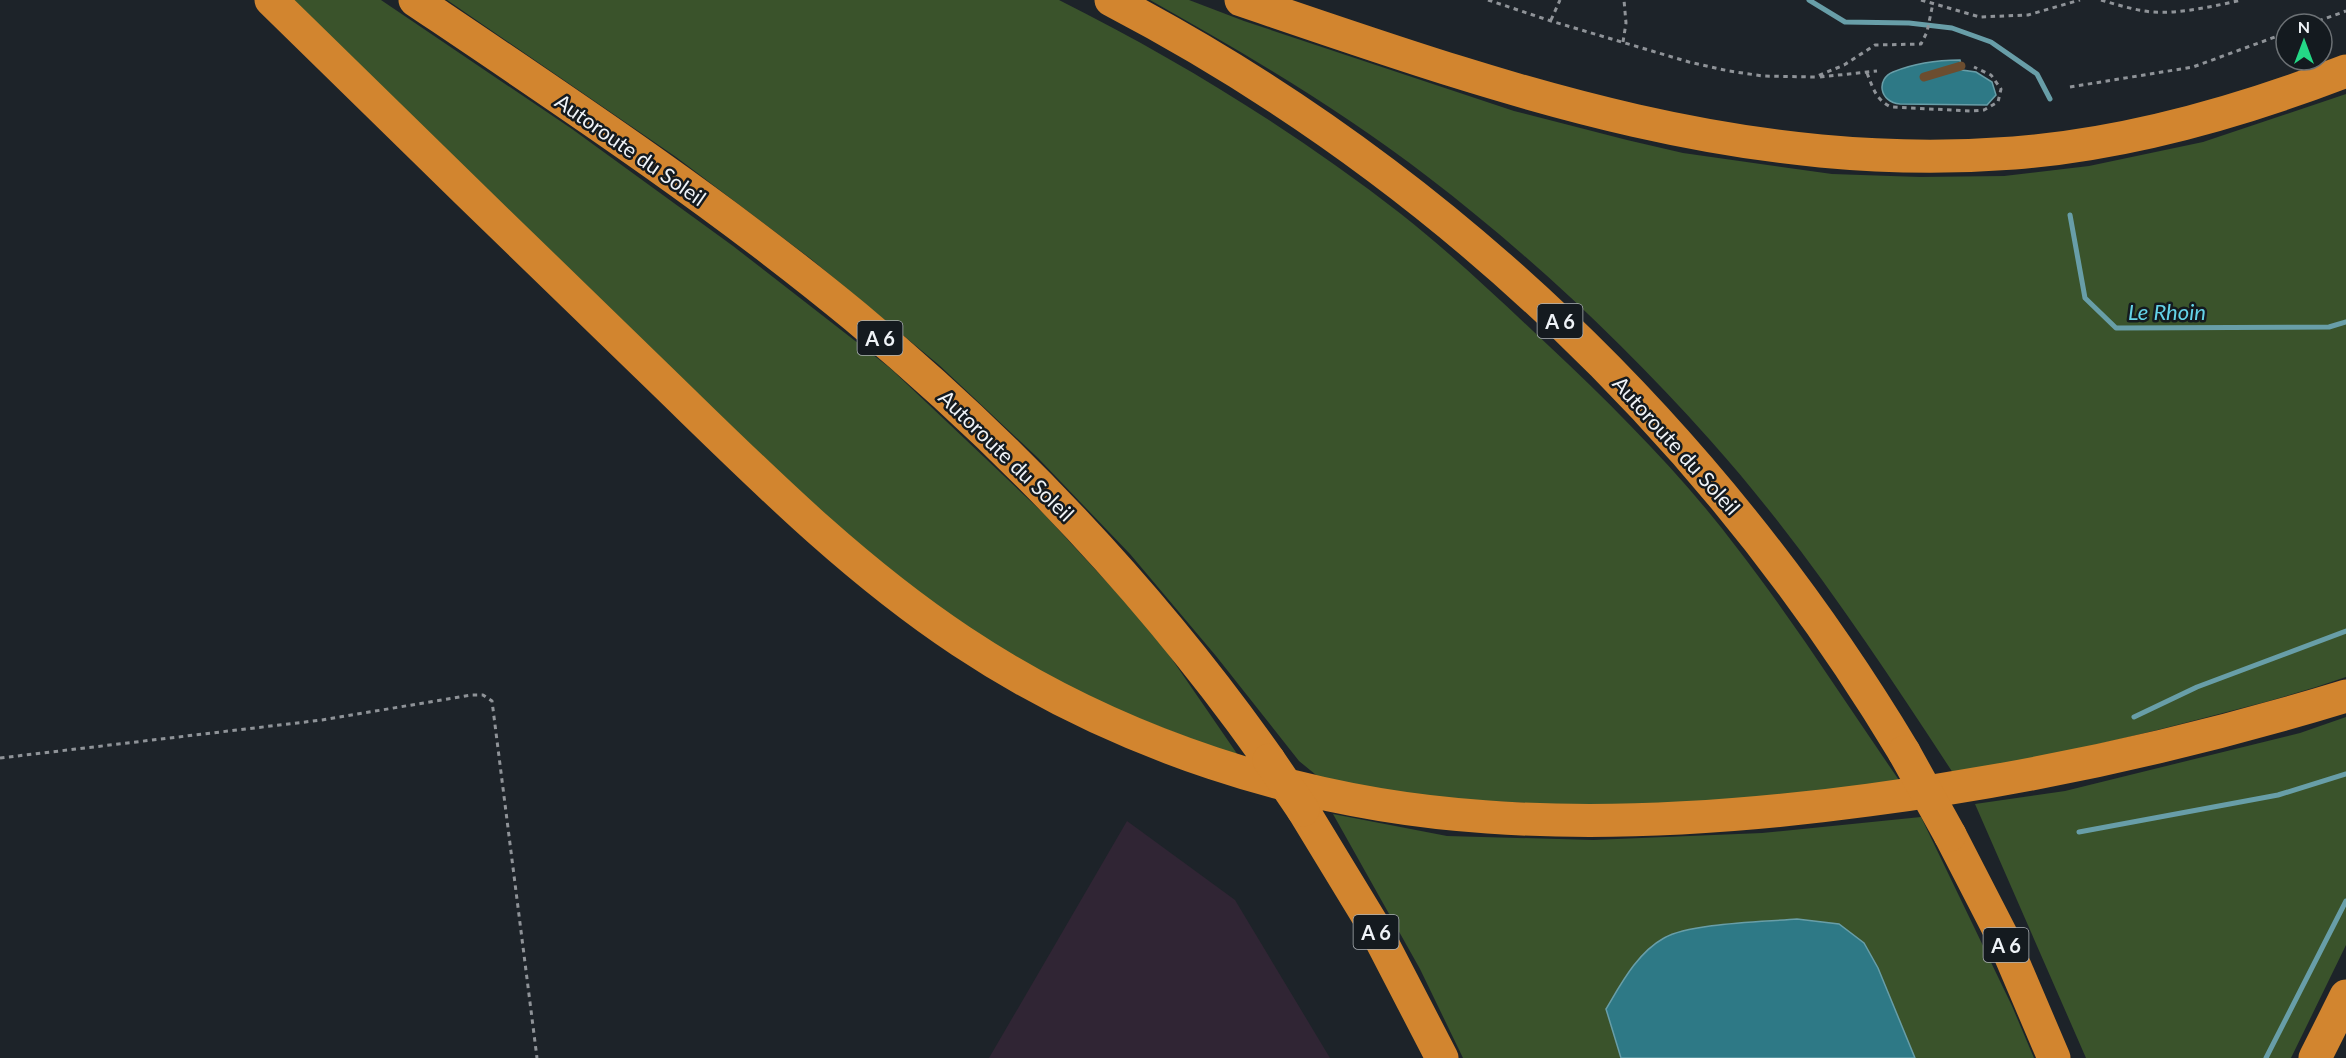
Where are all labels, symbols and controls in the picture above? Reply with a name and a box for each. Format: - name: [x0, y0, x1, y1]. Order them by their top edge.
- north arrow: [2274, 12, 2334, 72]
- text: N: [2298, 17, 2310, 36]
- street label: Autoroute du Soleil: [551, 88, 711, 210]
- water label: Le Rhoin: [2128, 298, 2206, 325]
- road number: A 6: [1538, 304, 1582, 338]
- road number: A 6: [858, 321, 902, 355]
- street label: Autoroute du Soleil: [1608, 371, 1746, 519]
- street label: Autoroute du Soleil: [934, 384, 1080, 526]
- road number: A 6: [1354, 915, 1398, 949]
- road number: A 6: [1984, 928, 2028, 962]

